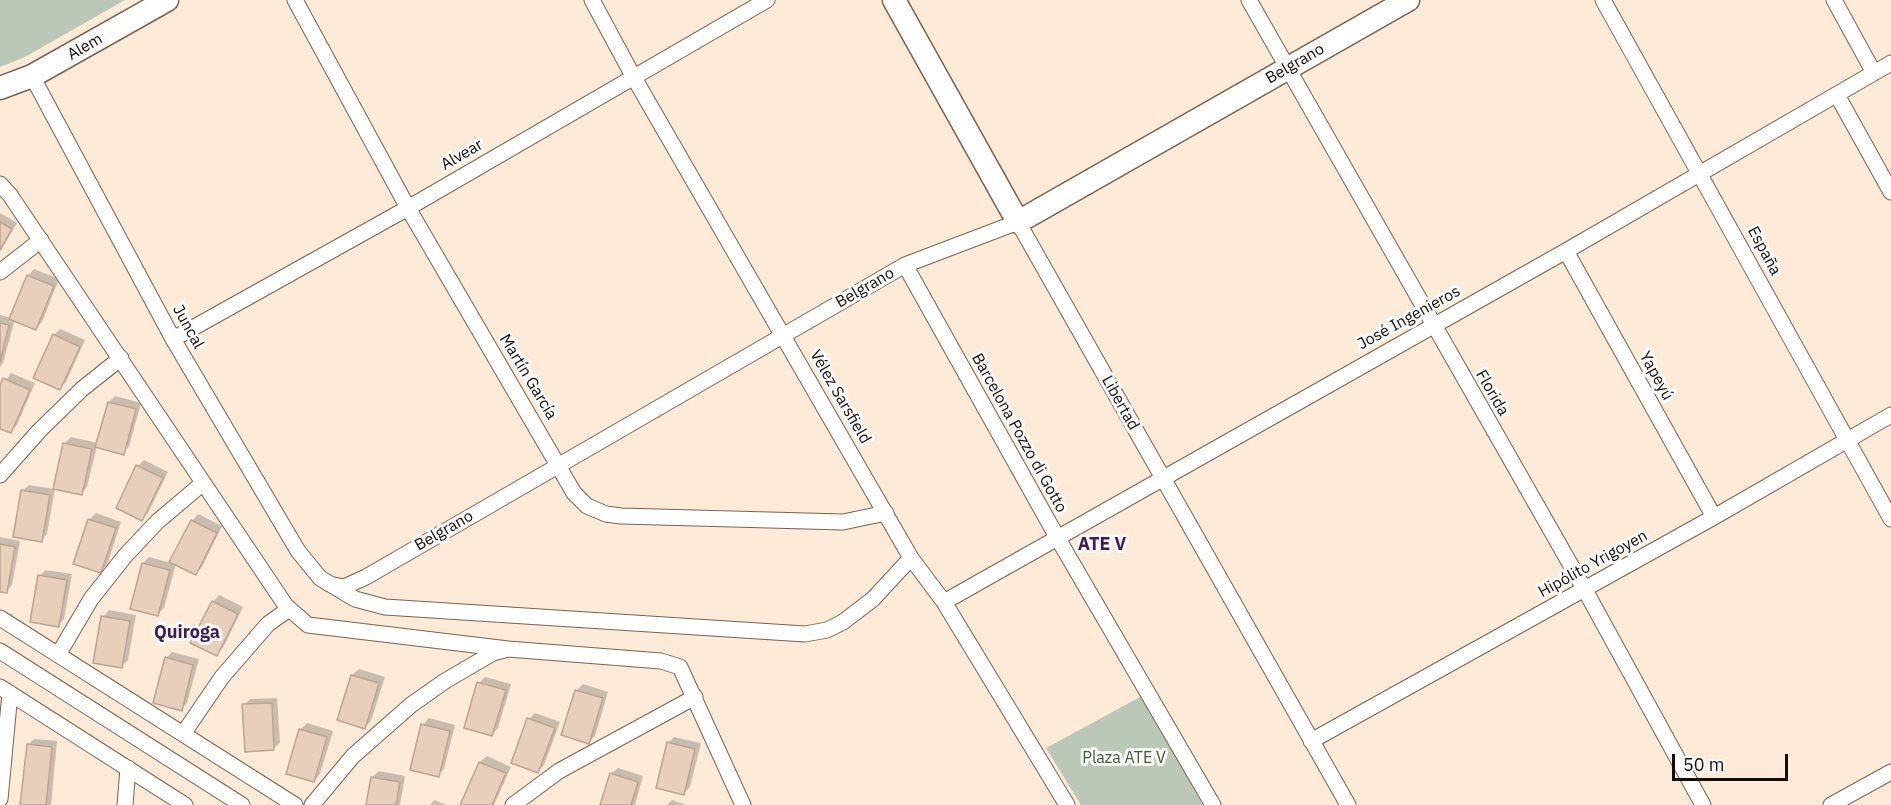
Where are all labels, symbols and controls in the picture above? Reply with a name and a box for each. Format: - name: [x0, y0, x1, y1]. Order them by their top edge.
- street label: Alem: [64, 29, 106, 65]
- street label: Belgrano: [1262, 40, 1328, 88]
- street label: Alvear: [438, 135, 486, 175]
- street label: España: [1743, 223, 1785, 279]
- street label: Belgrano: [832, 264, 898, 312]
- street label: José Ingenieros: [1354, 282, 1464, 354]
- street label: Juncal: [168, 302, 208, 352]
- street label: Martín García: [495, 331, 561, 423]
- street label: Vélez Sarsfield: [805, 347, 875, 447]
- street label: Yapeyú: [1635, 348, 1677, 404]
- street label: Barcelona Pozzo di Gotto: [967, 350, 1071, 516]
- street label: Florida: [1471, 367, 1513, 419]
- street label: Libertad: [1097, 372, 1143, 434]
- street label: Belgrano: [411, 507, 477, 555]
- street label: Hipólito Yrigoyen: [1535, 526, 1651, 602]
- district label: ATE V: [1078, 534, 1126, 556]
- district label: Quiroga: [154, 622, 220, 644]
- scale bar: [1675, 742, 1790, 780]
- park label: Plaza ATE V: [1082, 748, 1166, 768]
- text: 50 m: [1683, 753, 1725, 776]

